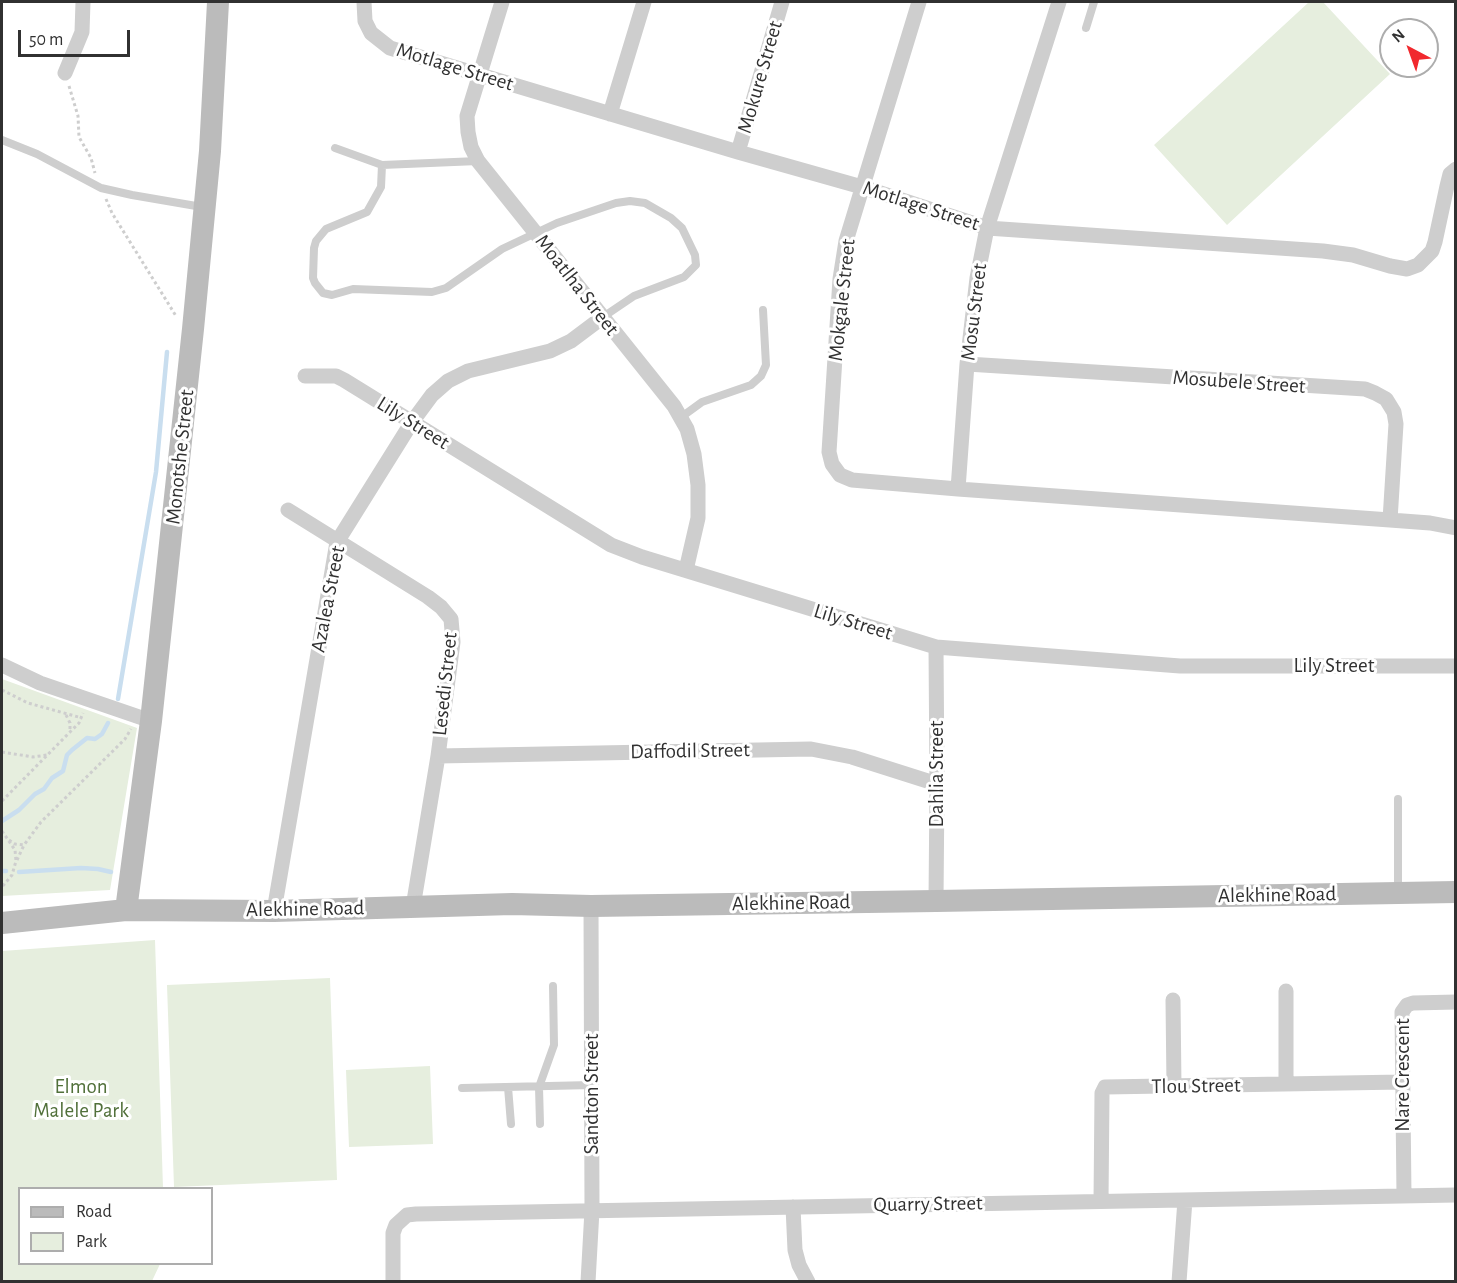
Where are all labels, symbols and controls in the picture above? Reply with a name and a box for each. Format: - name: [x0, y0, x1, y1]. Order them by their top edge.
- scale bar: [21, 18, 134, 56]
- street label: Mokure Street: [732, 18, 788, 136]
- north arrow: [1379, 18, 1439, 78]
- text: N: [1389, 26, 1408, 46]
- text: 50 m: [29, 31, 63, 49]
- street label: Motlage Street: [394, 37, 516, 97]
- street label: Motlage Street: [860, 175, 982, 237]
- street label: Moatlha Street: [530, 229, 624, 341]
- street label: Mokgale Street: [823, 238, 861, 362]
- street label: Mosu Street: [956, 262, 992, 362]
- street label: Mosubele Street: [1172, 365, 1306, 399]
- street label: Monotshe Street: [160, 388, 200, 526]
- street label: Lily Street: [372, 391, 454, 455]
- street label: Azalea Street: [305, 544, 351, 654]
- street label: Lily Street: [811, 598, 895, 646]
- street label: Lesedi Street: [427, 631, 463, 737]
- street label: Lily Street: [1294, 653, 1374, 679]
- street label: Dahlia Street: [924, 720, 950, 828]
- street label: Daffodil Street: [630, 737, 750, 765]
- street label: Alekhine Road: [1218, 881, 1336, 909]
- street label: Alekhine Road: [732, 889, 850, 917]
- street label: Alekhine Road: [246, 895, 364, 923]
- street label: Nare Crescent: [1390, 1018, 1416, 1132]
- street label: Sandton Street: [579, 1034, 605, 1154]
- street label: Tlou Street: [1151, 1073, 1241, 1099]
- park label: Elmon Malele Park: [33, 1074, 129, 1124]
- legend: [18, 1187, 213, 1265]
- street label: Quarry Street: [873, 1190, 983, 1218]
- text: Road: [76, 1203, 112, 1221]
- text: Park: [76, 1233, 107, 1251]

